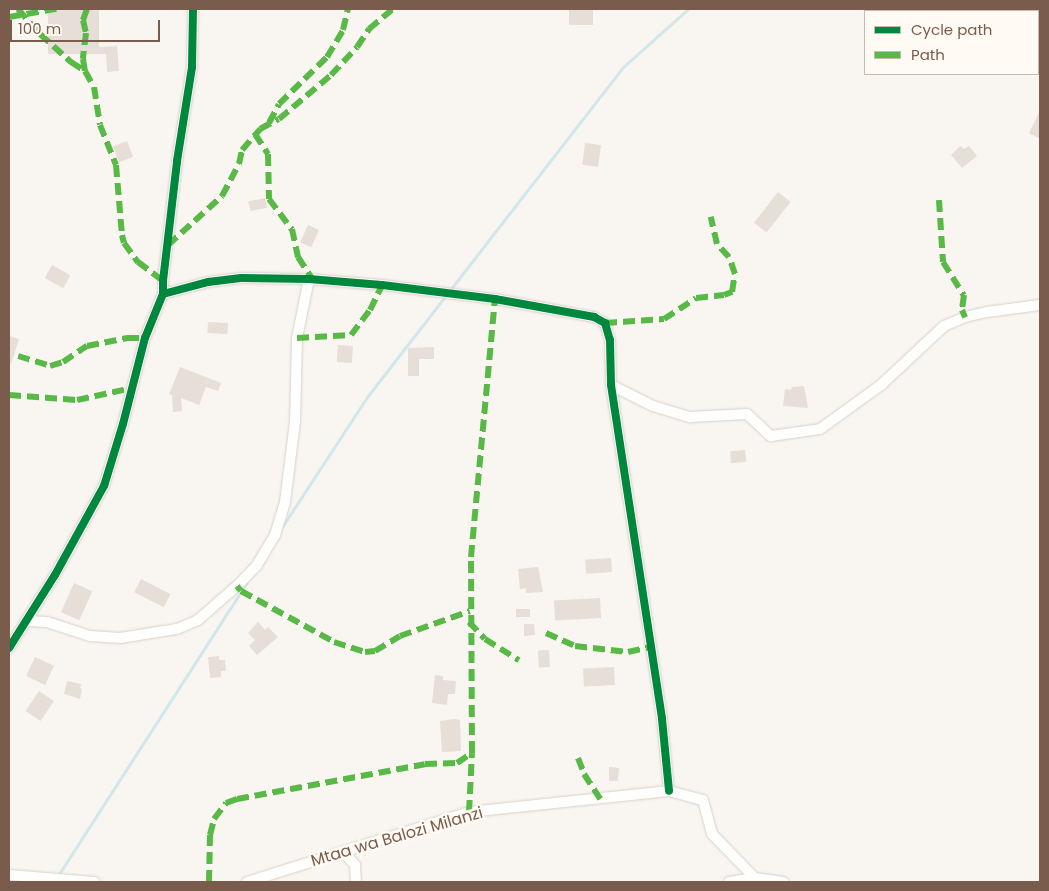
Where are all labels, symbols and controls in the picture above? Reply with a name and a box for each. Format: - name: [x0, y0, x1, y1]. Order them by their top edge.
- scale bar: [12, 10, 162, 42]
- legend: [864, 10, 1039, 75]
- text: 100 m: [18, 18, 61, 39]
- text: Cycle path: [911, 19, 992, 40]
- text: Path: [911, 44, 945, 65]
- street label: Mtaa wa Balozi Milanzi: [309, 803, 485, 871]

